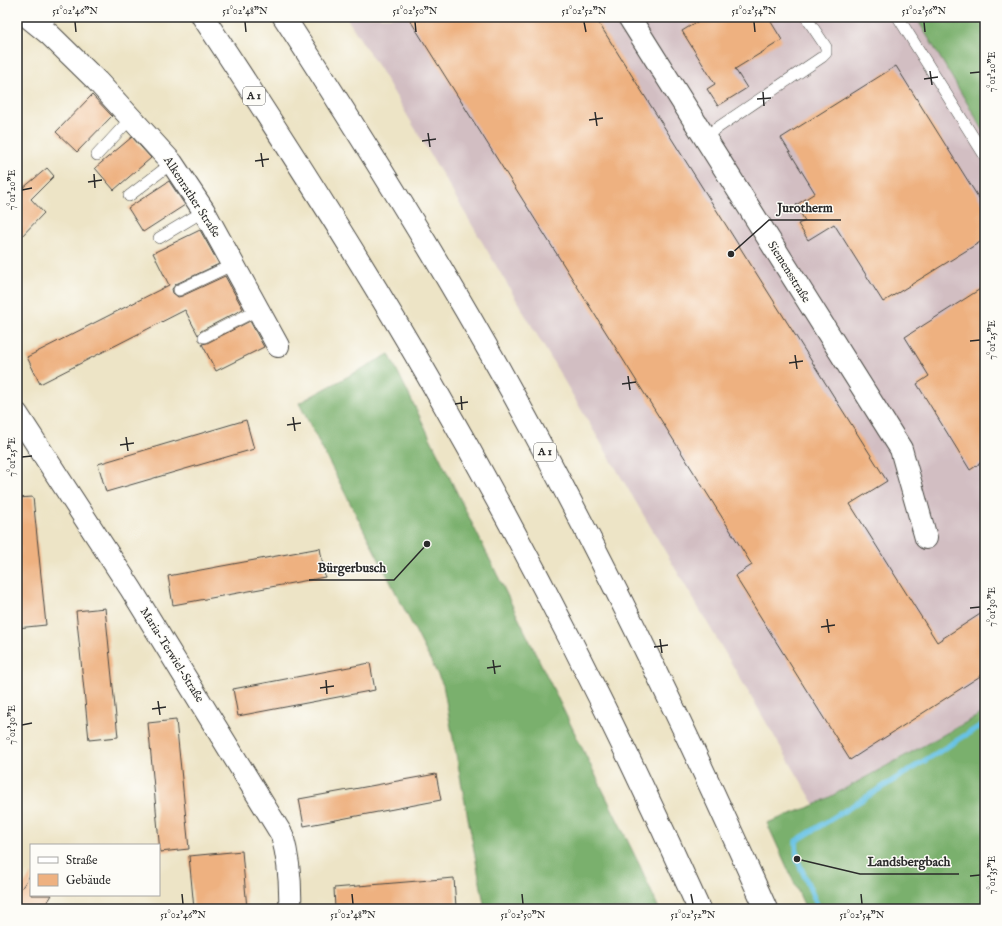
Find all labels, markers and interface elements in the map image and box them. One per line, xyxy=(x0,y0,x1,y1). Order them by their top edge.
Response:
text: 51°02'46"N xyxy=(52,5,98,18)
text: 51°02'48"N xyxy=(222,5,268,18)
text: 51°02'50"N xyxy=(393,5,438,18)
text: 51°02'52"N xyxy=(562,5,607,18)
text: 51°02'54"N xyxy=(732,5,777,18)
text: 51°02'56"N xyxy=(902,5,947,18)
text: 7°01'20"E xyxy=(986,52,999,92)
road number: A 1 xyxy=(243,87,265,105)
street label: Alkenrather Straße xyxy=(160,153,224,241)
text: 7°01'20"E xyxy=(6,170,19,210)
callout: Jurotherm xyxy=(769,195,841,220)
text: Jurotherm xyxy=(775,200,833,217)
street label: Siemensstraße xyxy=(764,238,814,306)
text: 7°01'25"E xyxy=(986,320,999,360)
text: 7°01'25"E xyxy=(6,437,19,477)
road number: A 1 xyxy=(534,443,556,461)
callout: Bürgerbusch xyxy=(309,555,394,580)
text: Bürgerbusch xyxy=(318,560,387,577)
text: 7°01'30"E xyxy=(986,587,999,627)
street label: Maria-Terwiel-Straße xyxy=(137,605,208,706)
text: 7°01'30"E xyxy=(6,705,19,745)
legend xyxy=(30,844,160,896)
callout: Landsbergbach xyxy=(860,849,959,874)
text: Straße xyxy=(66,853,98,868)
text: Landsbergbach xyxy=(866,854,952,871)
text: 7°01'35"E xyxy=(986,856,999,894)
text: Gebäude xyxy=(66,873,111,888)
text: 51°02'46"N xyxy=(160,909,206,922)
text: 51°02'48"N xyxy=(330,909,376,922)
text: 51°02'50"N xyxy=(501,909,546,922)
text: 51°02'52"N xyxy=(671,909,716,922)
text: 51°02'54"N xyxy=(840,909,885,922)

